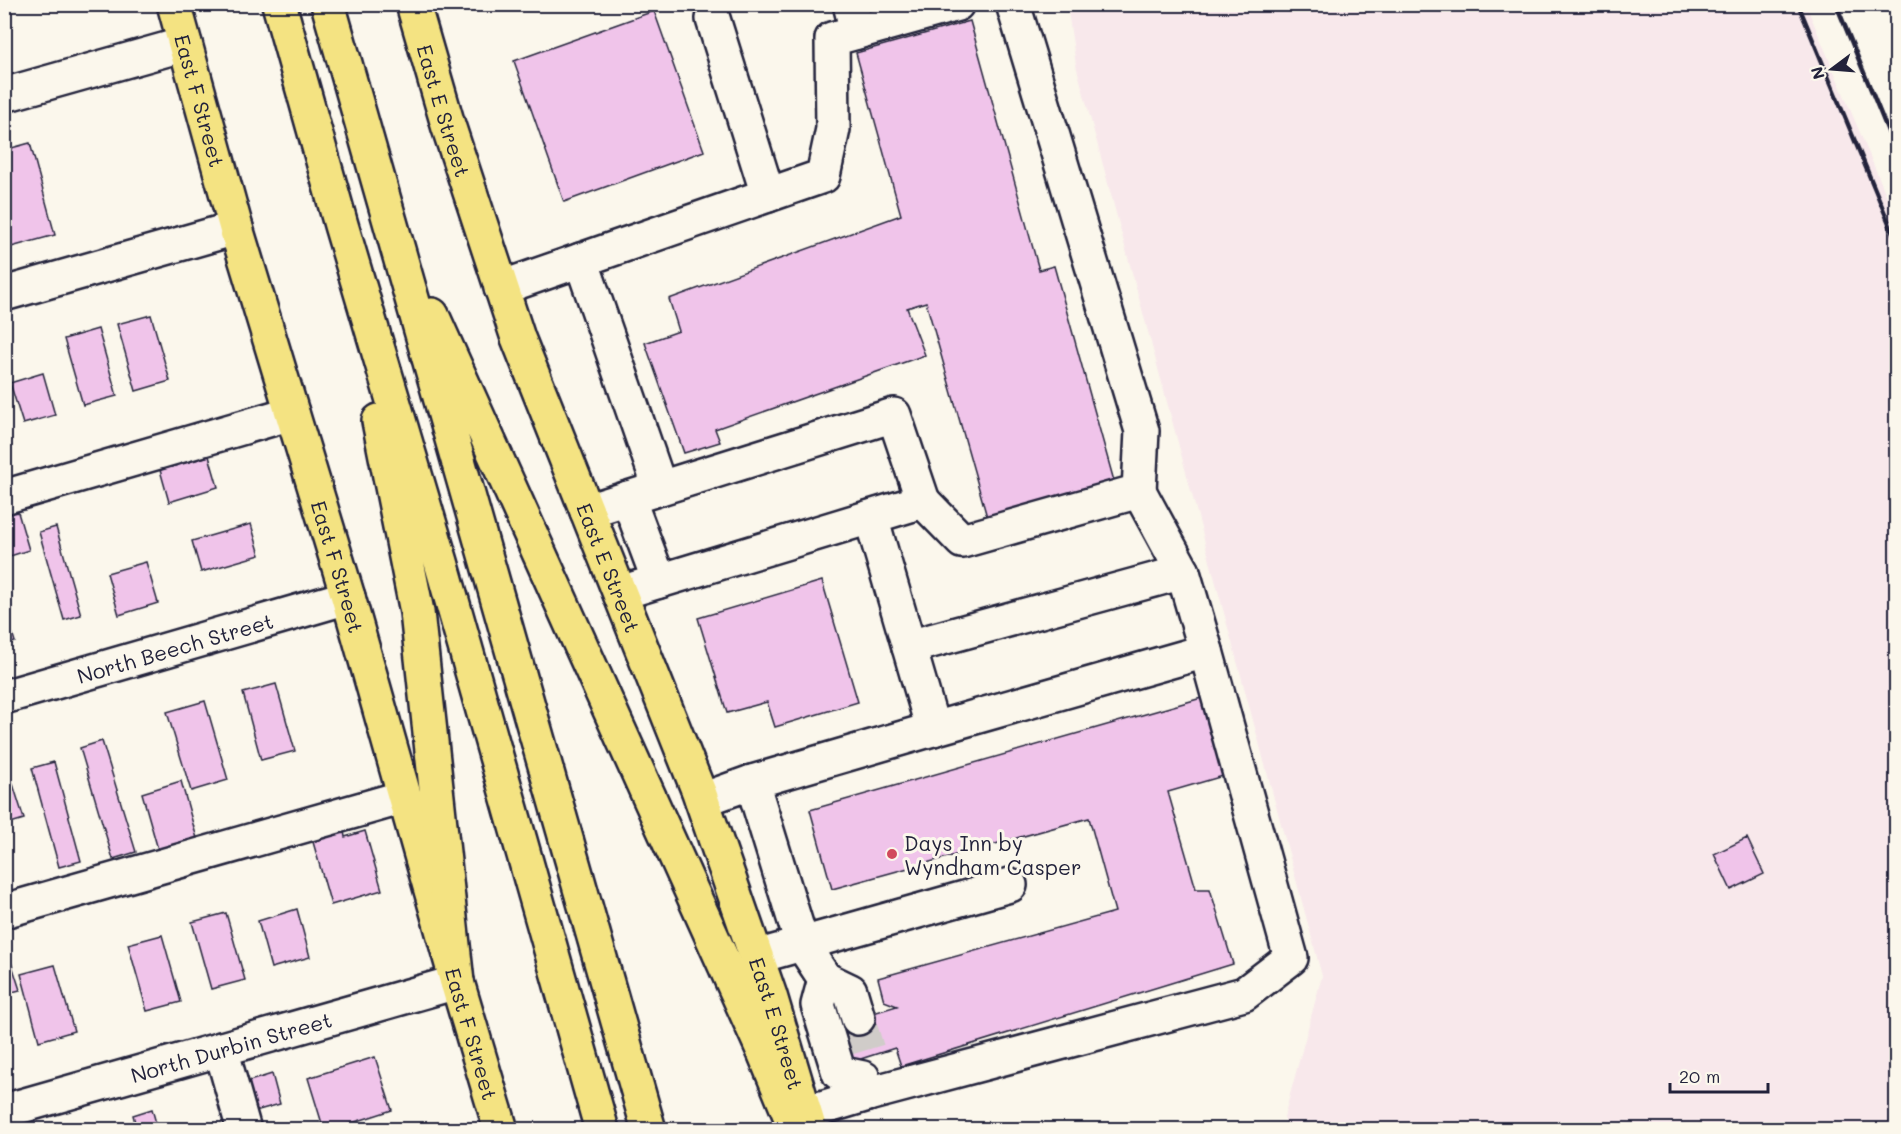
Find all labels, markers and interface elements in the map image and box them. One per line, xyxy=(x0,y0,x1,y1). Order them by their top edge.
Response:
street label: East F Street xyxy=(169,31,232,170)
north arrow xyxy=(1802,39,1862,99)
street label: East E Street xyxy=(412,41,478,180)
text: N xyxy=(1805,65,1829,82)
street label: East F Street xyxy=(306,497,371,636)
street label: East E Street xyxy=(572,499,647,636)
street label: North Beech Street xyxy=(74,606,276,689)
place label: Days Inn by Wyndham Casper xyxy=(904,829,1082,880)
marker: Days Inn by Wyndham Casper xyxy=(885,847,899,861)
street label: East E Street xyxy=(744,953,811,1092)
street label: East F Street xyxy=(440,964,505,1103)
street label: North Durbin Street xyxy=(127,1005,335,1088)
scale bar xyxy=(1670,1056,1768,1094)
text: 20 m xyxy=(1679,1064,1720,1088)

